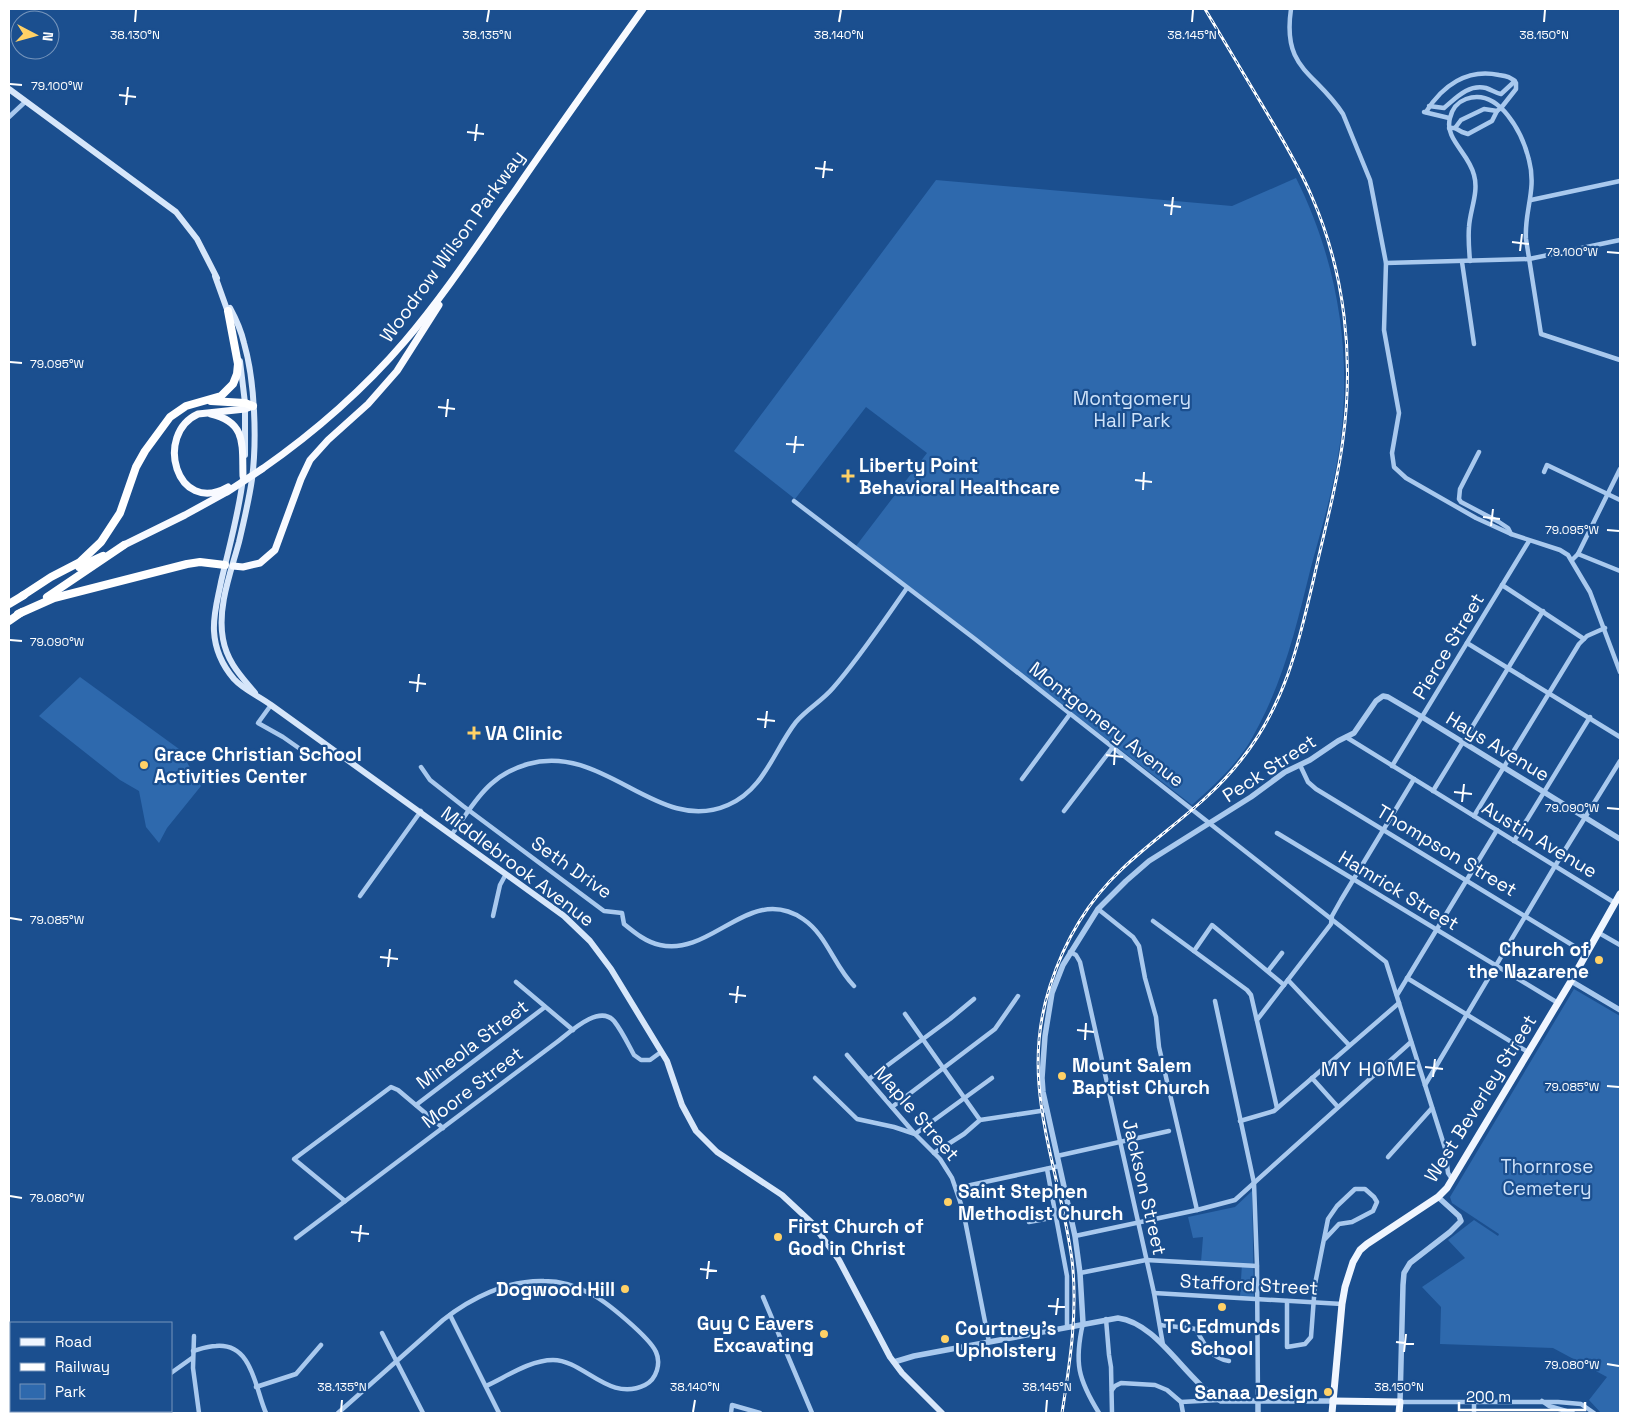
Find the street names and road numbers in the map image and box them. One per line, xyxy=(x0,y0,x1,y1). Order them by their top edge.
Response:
street label: Woodrow Wilson Parkway xyxy=(374,145,531,347)
street label: Pierce Street xyxy=(1407,589,1490,704)
street label: Montgomery Avenue xyxy=(1024,656,1189,793)
street label: Hays Avenue xyxy=(1441,706,1554,787)
street label: Peck Street xyxy=(1218,729,1321,808)
street label: Austin Avenue xyxy=(1478,795,1602,884)
street label: Thompson Street xyxy=(1372,799,1522,902)
street label: Middlebrook Avenue xyxy=(436,800,599,932)
street label: Seth Drive xyxy=(526,830,617,904)
street label: Hamrick Street xyxy=(1334,845,1464,936)
street label: Mineola Street xyxy=(411,994,533,1095)
street label: West Beverley Street xyxy=(1419,1010,1542,1187)
street label: Moore Street xyxy=(416,1041,528,1134)
street label: Maple Street xyxy=(868,1060,965,1166)
street label: Jackson Street xyxy=(1117,1116,1172,1258)
street label: Stafford Street xyxy=(1179,1268,1319,1301)

